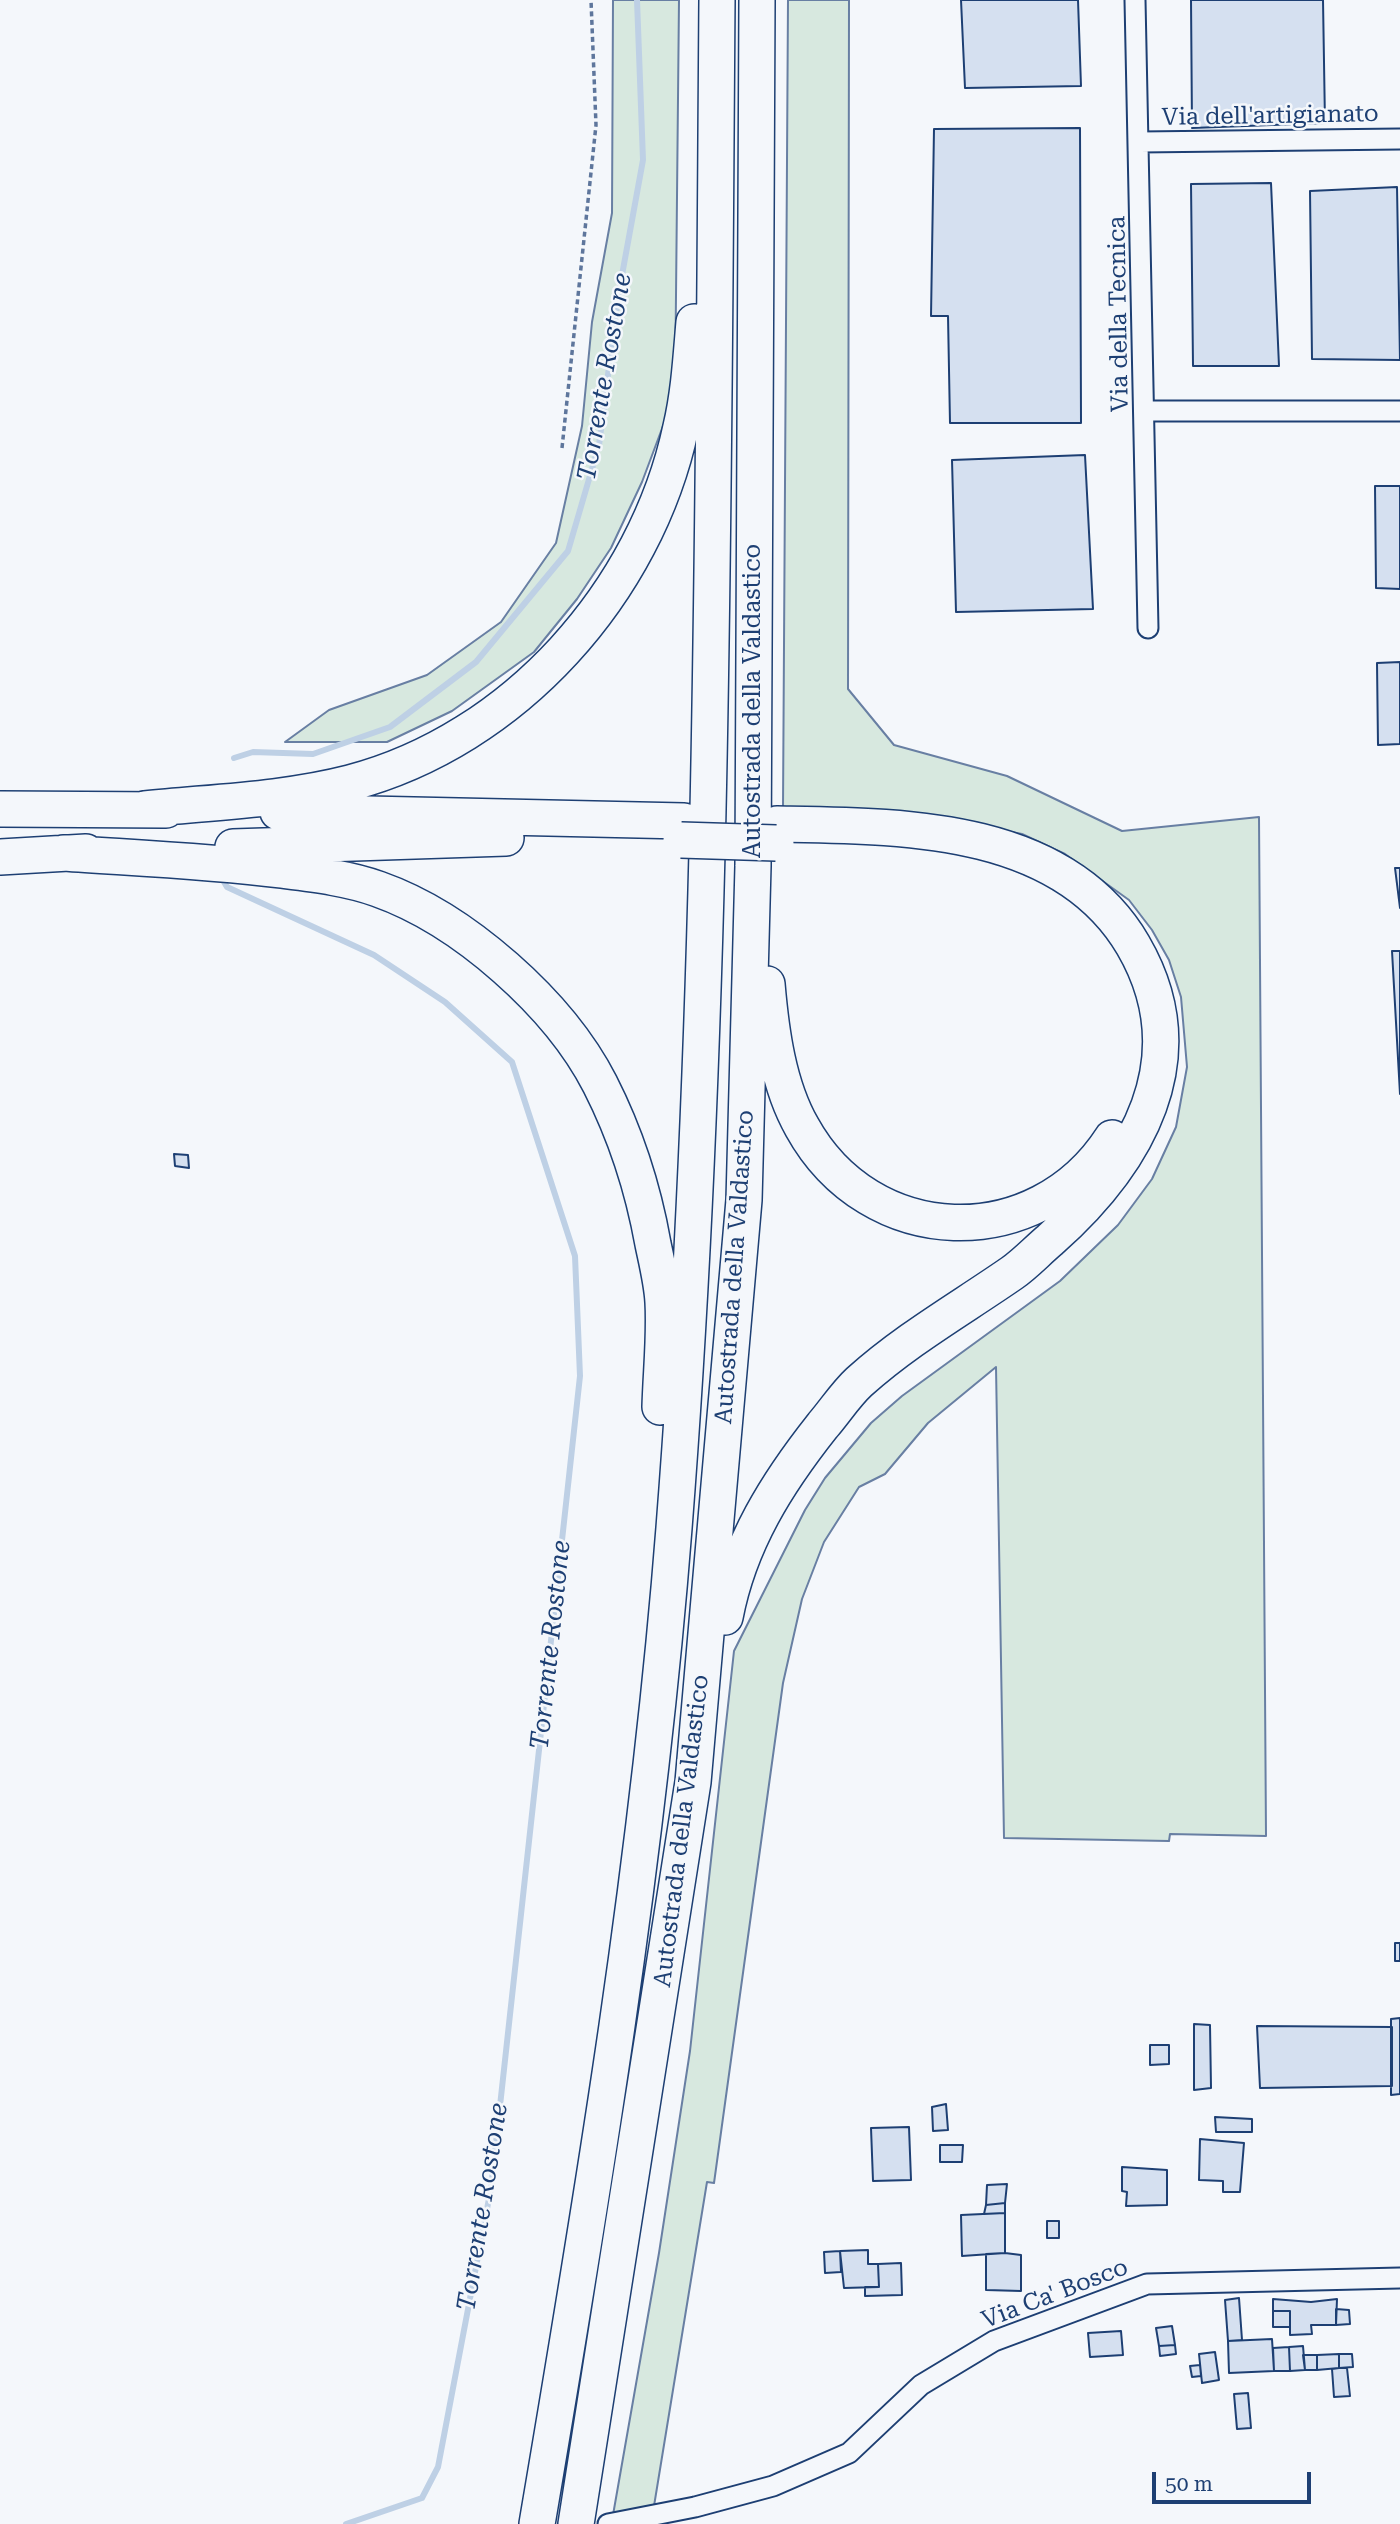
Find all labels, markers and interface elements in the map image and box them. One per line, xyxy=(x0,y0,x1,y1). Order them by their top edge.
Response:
street label: Via dell'artigianato xyxy=(1161,100,1379,132)
street label: Via della Tecnica xyxy=(1103,216,1135,412)
water label: Torrente Rostone xyxy=(571,271,639,483)
street label: Autostrada della Valdastico xyxy=(739,544,767,858)
street label: Autostrada della Valdastico xyxy=(710,1109,760,1425)
water label: Torrente Rostone xyxy=(524,1539,578,1751)
street label: Autostrada della Valdastico xyxy=(649,1673,715,1989)
water label: Torrente Rostone xyxy=(451,2101,515,2313)
street label: Via Ca' Bosco xyxy=(978,2253,1132,2335)
scale bar xyxy=(1155,2458,1314,2502)
text: 50 m xyxy=(1165,2472,1213,2496)

